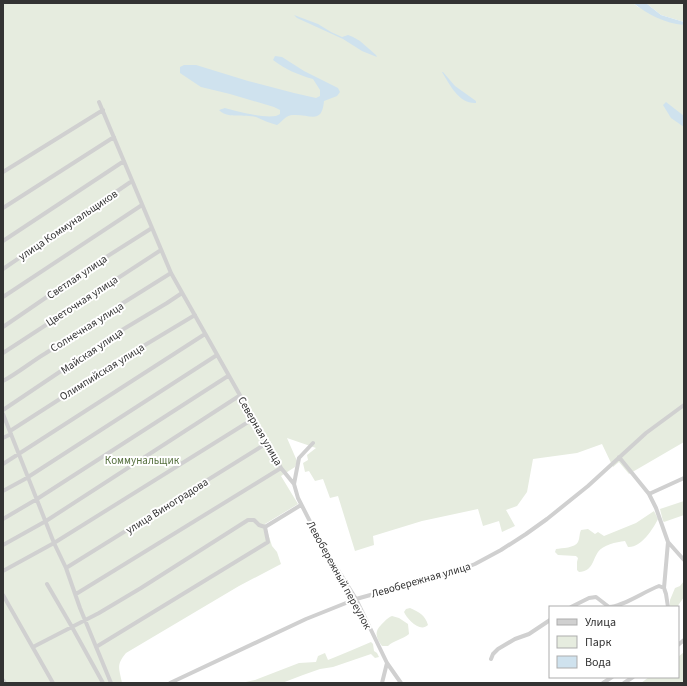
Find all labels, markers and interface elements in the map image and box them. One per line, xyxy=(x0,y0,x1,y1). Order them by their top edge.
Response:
street label: улица Коммунальщиков xyxy=(15,186,121,264)
street label: Светлая улица xyxy=(44,251,110,303)
street label: Цветочная улица xyxy=(43,272,121,330)
street label: Солнечная улица xyxy=(48,298,126,356)
street label: Майская улица xyxy=(58,325,126,377)
street label: Олимпийская улица xyxy=(57,340,147,404)
street label: Северная улица xyxy=(234,394,286,468)
park label: Коммунальщик xyxy=(105,453,180,468)
street label: улица Виноградова xyxy=(123,475,211,537)
street label: Левобережный переулок xyxy=(303,518,375,632)
street label: Левобережная улица xyxy=(369,559,473,601)
legend xyxy=(549,606,679,678)
text: Улица xyxy=(585,614,616,631)
text: Парк xyxy=(585,634,611,651)
text: Вода xyxy=(585,654,611,671)

